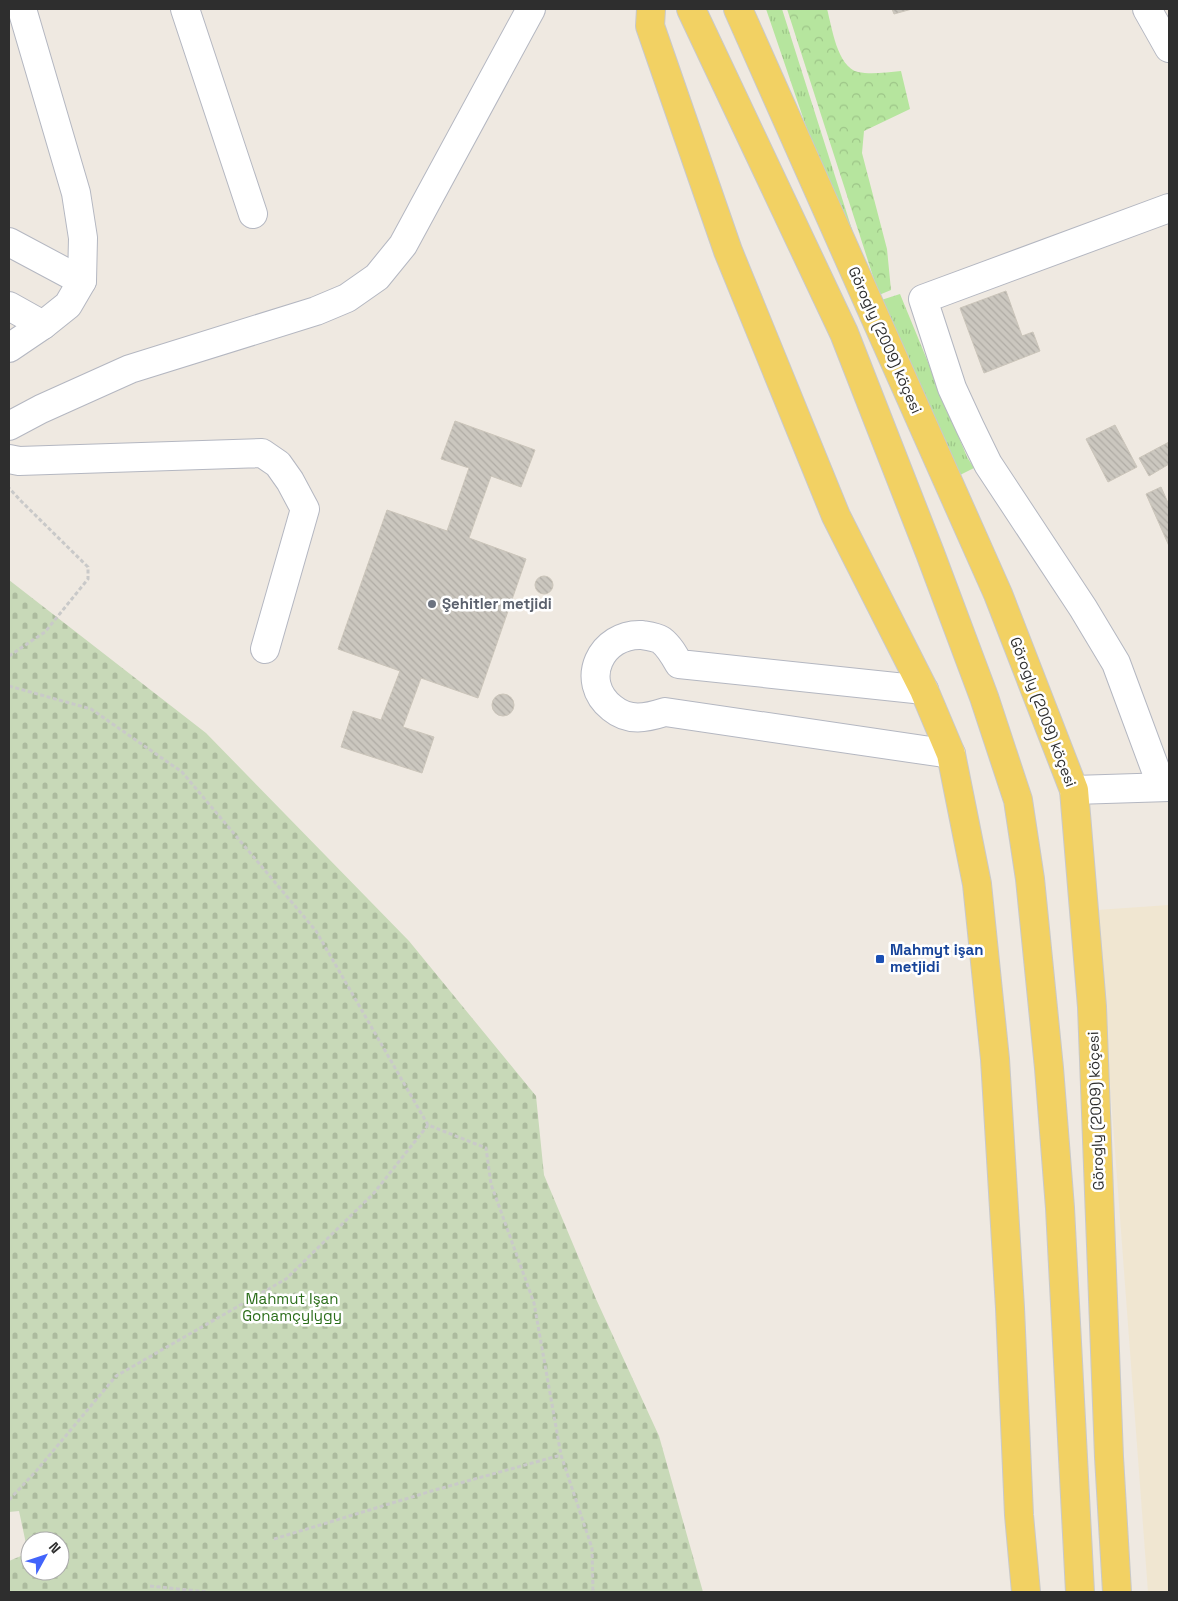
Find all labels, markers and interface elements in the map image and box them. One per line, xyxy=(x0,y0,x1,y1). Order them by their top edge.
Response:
street label: Görogly (2009) köçesi xyxy=(844,263,926,417)
place label: Şehitler metjidi xyxy=(442,594,552,613)
marker: Şehitler metjidi xyxy=(426,598,438,610)
street label: Görogly (2009) köçesi xyxy=(1005,634,1081,790)
place label: Mahmyt işan metjidi xyxy=(890,940,983,976)
marker: Mahmyt işan metjidi xyxy=(874,953,886,965)
street label: Görogly (2009) köçesi xyxy=(1083,1031,1109,1191)
park label: Mahmut Işan Gonamçylygy xyxy=(242,1289,342,1325)
north arrow xyxy=(20,1531,70,1581)
text: N xyxy=(45,1538,65,1557)

